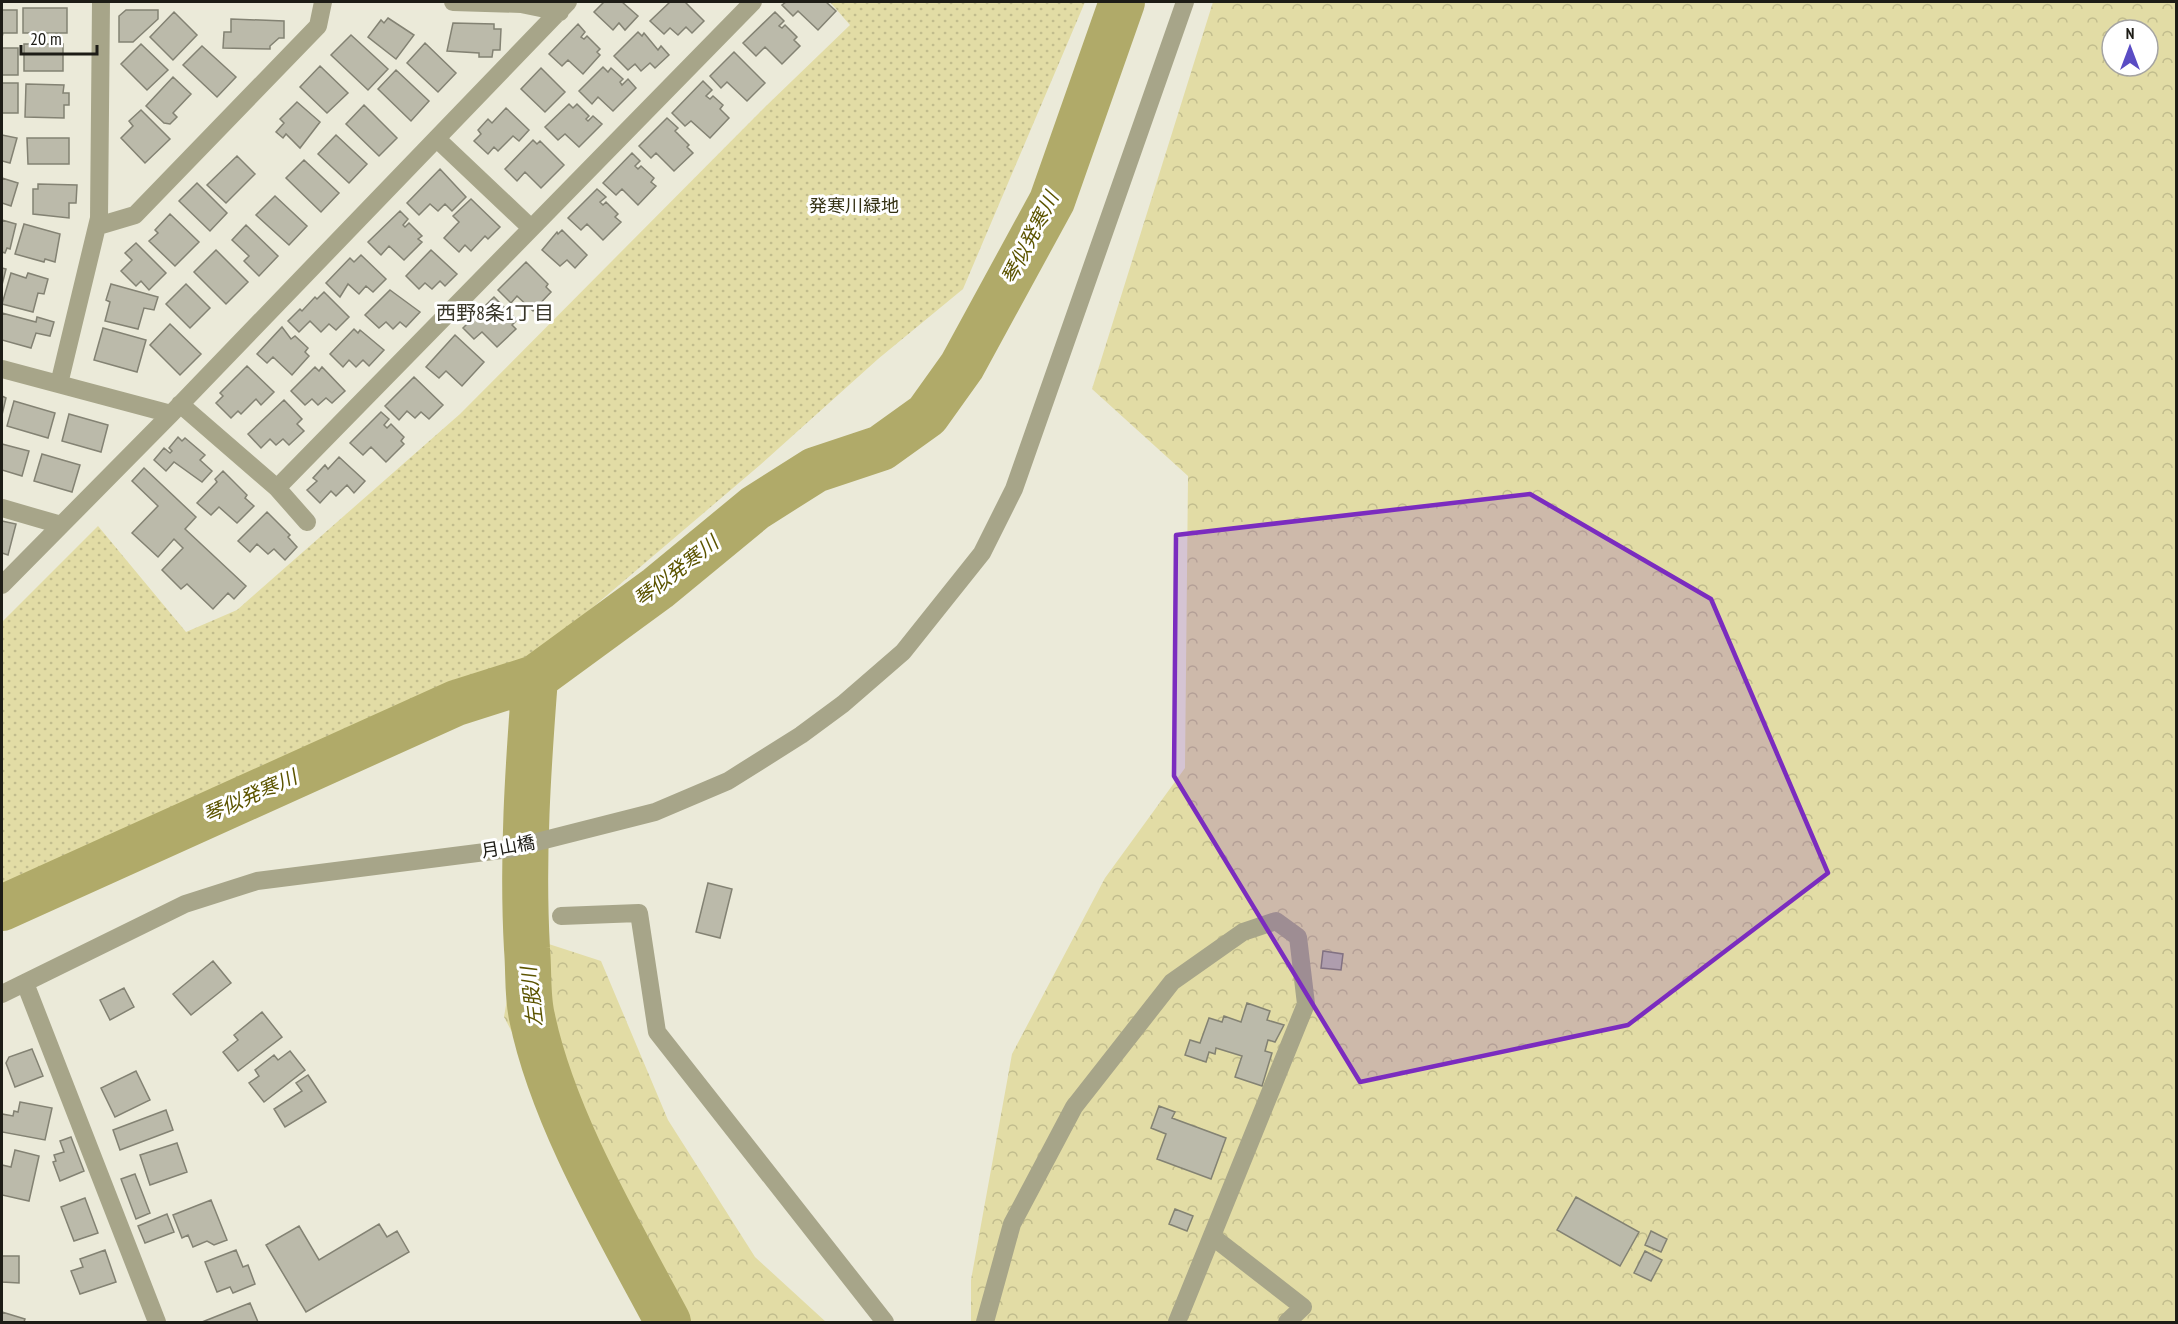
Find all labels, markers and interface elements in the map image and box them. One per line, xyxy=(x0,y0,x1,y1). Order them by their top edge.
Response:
scale bar xyxy=(21,18,98,56)
north arrow xyxy=(2100,18,2160,78)
text: N xyxy=(2126,23,2134,43)
text: 20 m xyxy=(30,27,62,50)
water label: 琴似発寒川 xyxy=(996,186,1065,288)
park label: 発寒川緑地 xyxy=(809,194,899,217)
district label: 西野8条1丁目 xyxy=(436,300,554,326)
water label: 琴似発寒川 xyxy=(629,529,725,612)
water label: 琴似発寒川 xyxy=(199,763,303,828)
street label: 月山橋 xyxy=(479,830,536,863)
water label: 左股川 xyxy=(515,964,549,1028)

